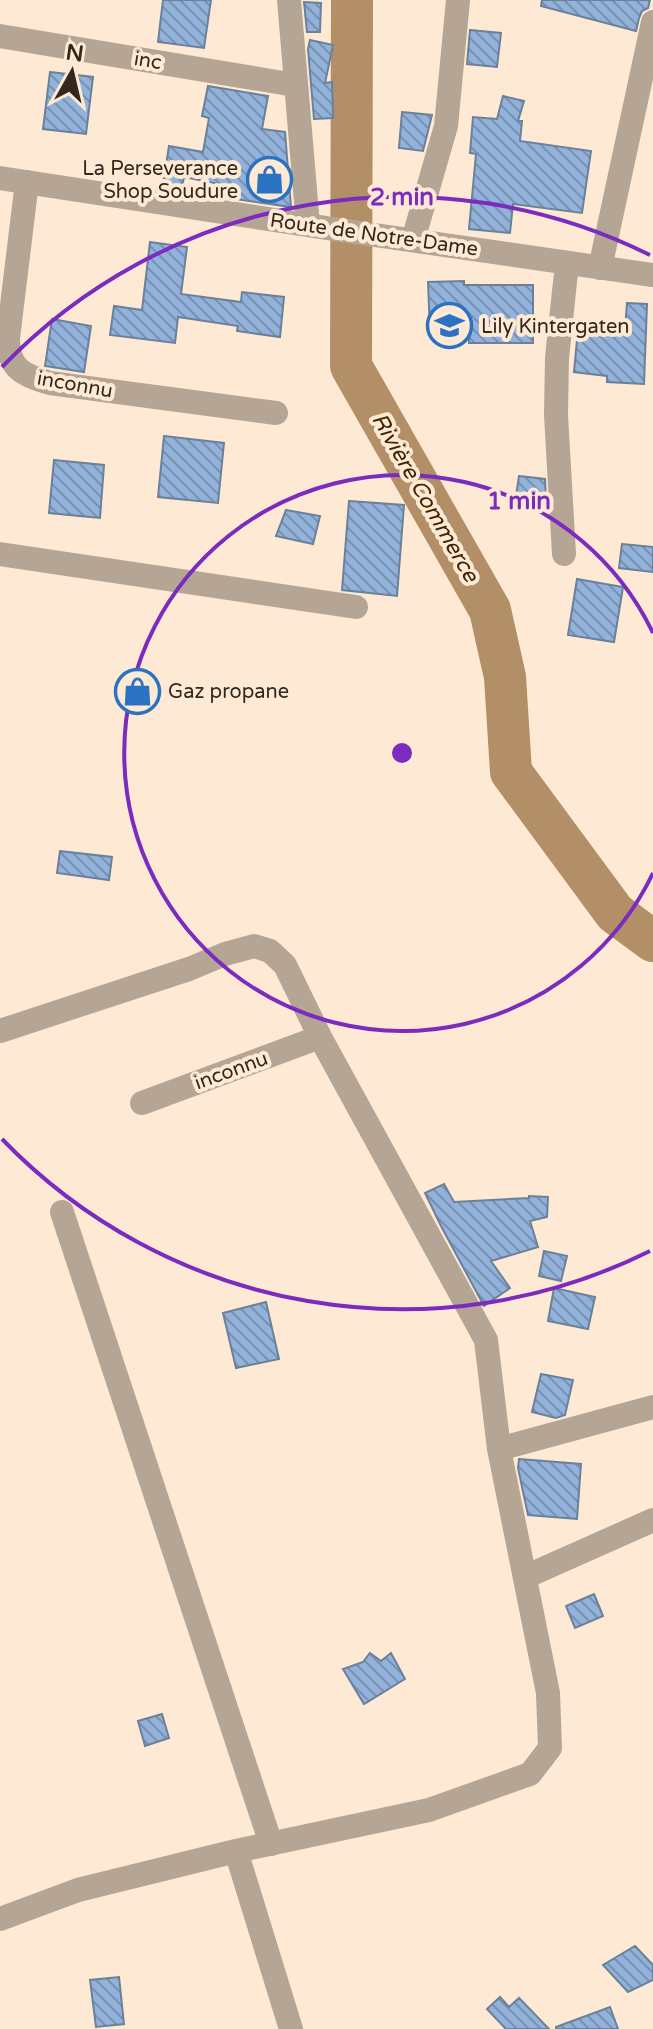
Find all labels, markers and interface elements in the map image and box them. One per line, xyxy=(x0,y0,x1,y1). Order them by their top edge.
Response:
north arrow xyxy=(32,32,112,112)
text: N xyxy=(64,39,85,67)
street label: inc xyxy=(132,47,163,75)
shop icon: La Perseverance Shop Soudure xyxy=(245,155,293,203)
place label: La Perseverance Shop Soudure xyxy=(82,157,238,204)
text: 2 min xyxy=(370,183,434,212)
street label: Route de Notre-Dame xyxy=(268,209,479,261)
school or university icon: Lily Kintergaten xyxy=(426,302,474,350)
place label: Lily Kintergaten xyxy=(481,315,630,339)
street label: inconnu xyxy=(35,367,115,403)
water label: Rivière Commerce xyxy=(366,409,485,588)
text: 1 min xyxy=(487,487,551,516)
shop icon: Gaz propane xyxy=(113,667,161,715)
place label: Gaz propane xyxy=(168,680,289,704)
centre of rings xyxy=(388,739,416,767)
street label: inconnu xyxy=(191,1047,271,1095)

